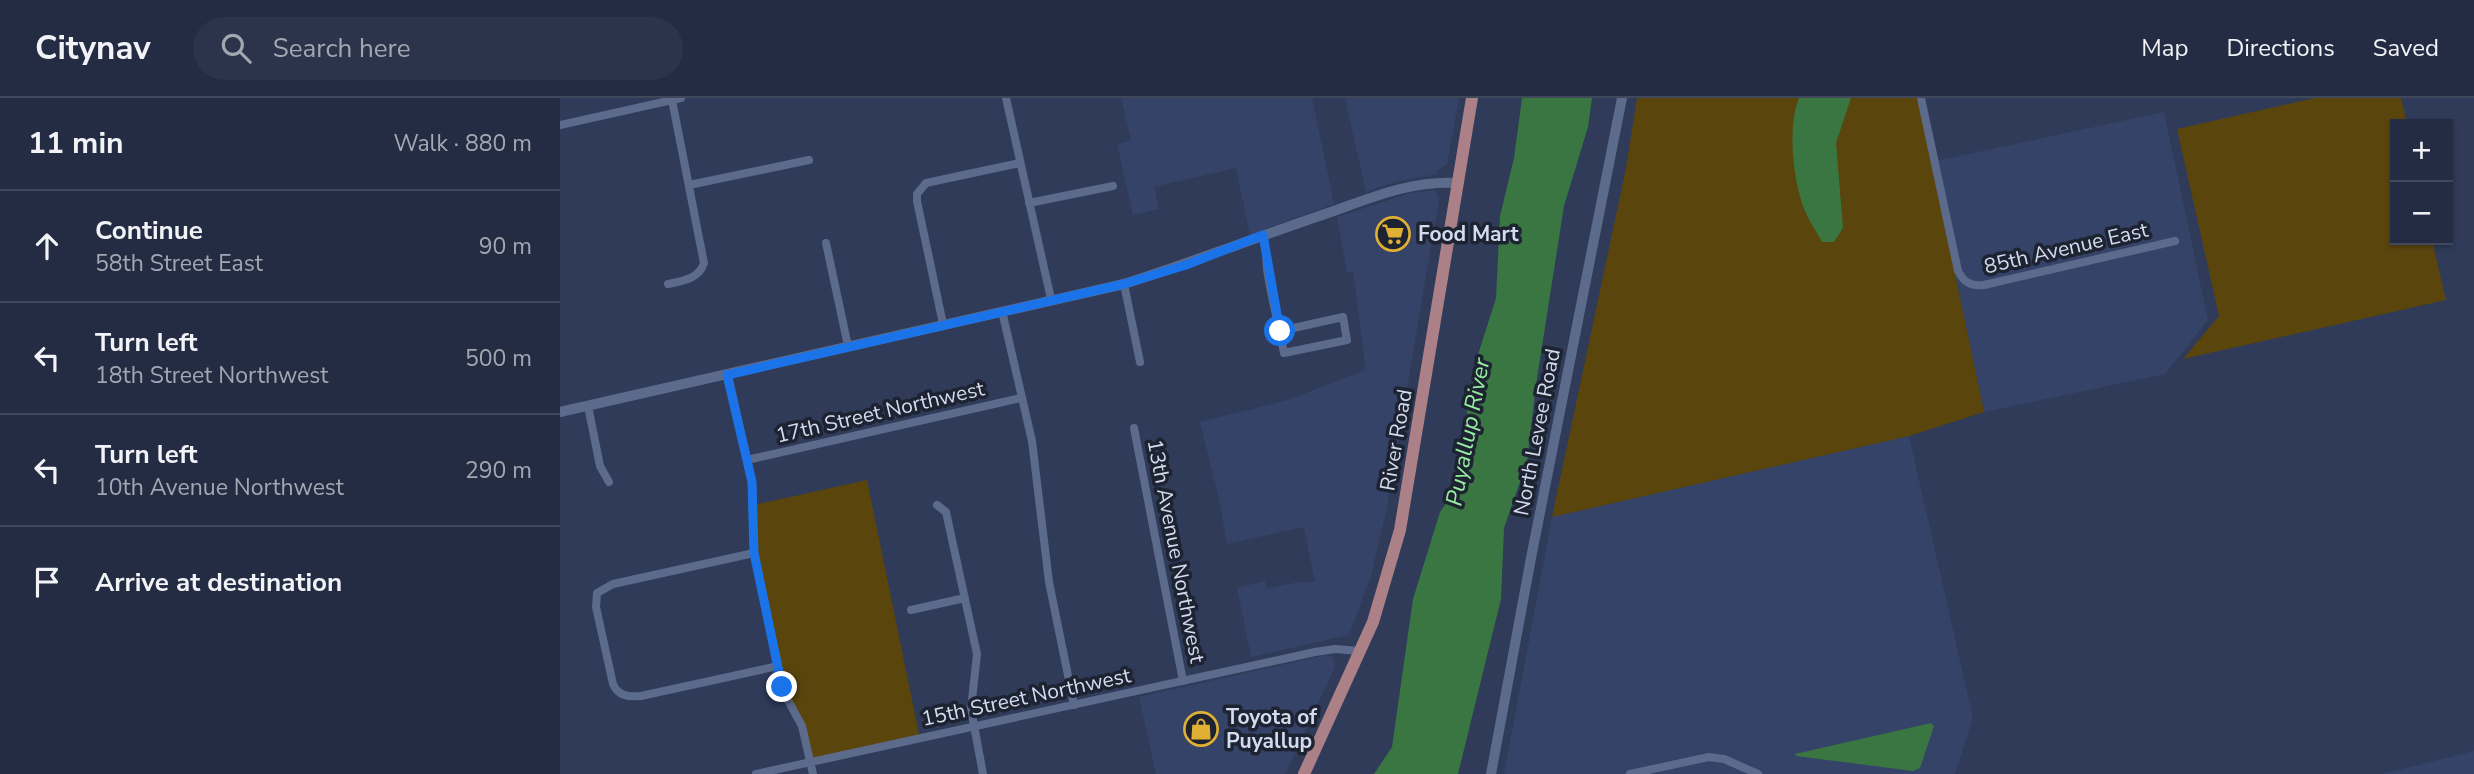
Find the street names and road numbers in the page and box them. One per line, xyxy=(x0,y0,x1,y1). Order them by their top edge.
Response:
street label: 85th Avenue East xyxy=(1981,215,2151,280)
street label: North Levee Road xyxy=(1507,346,1567,518)
street label: 17th Street Northwest xyxy=(773,374,988,450)
street label: River Road xyxy=(1373,387,1419,493)
street label: 13th Avenue Northwest xyxy=(1141,437,1212,666)
street label: 15th Street Northwest xyxy=(919,661,1134,733)

